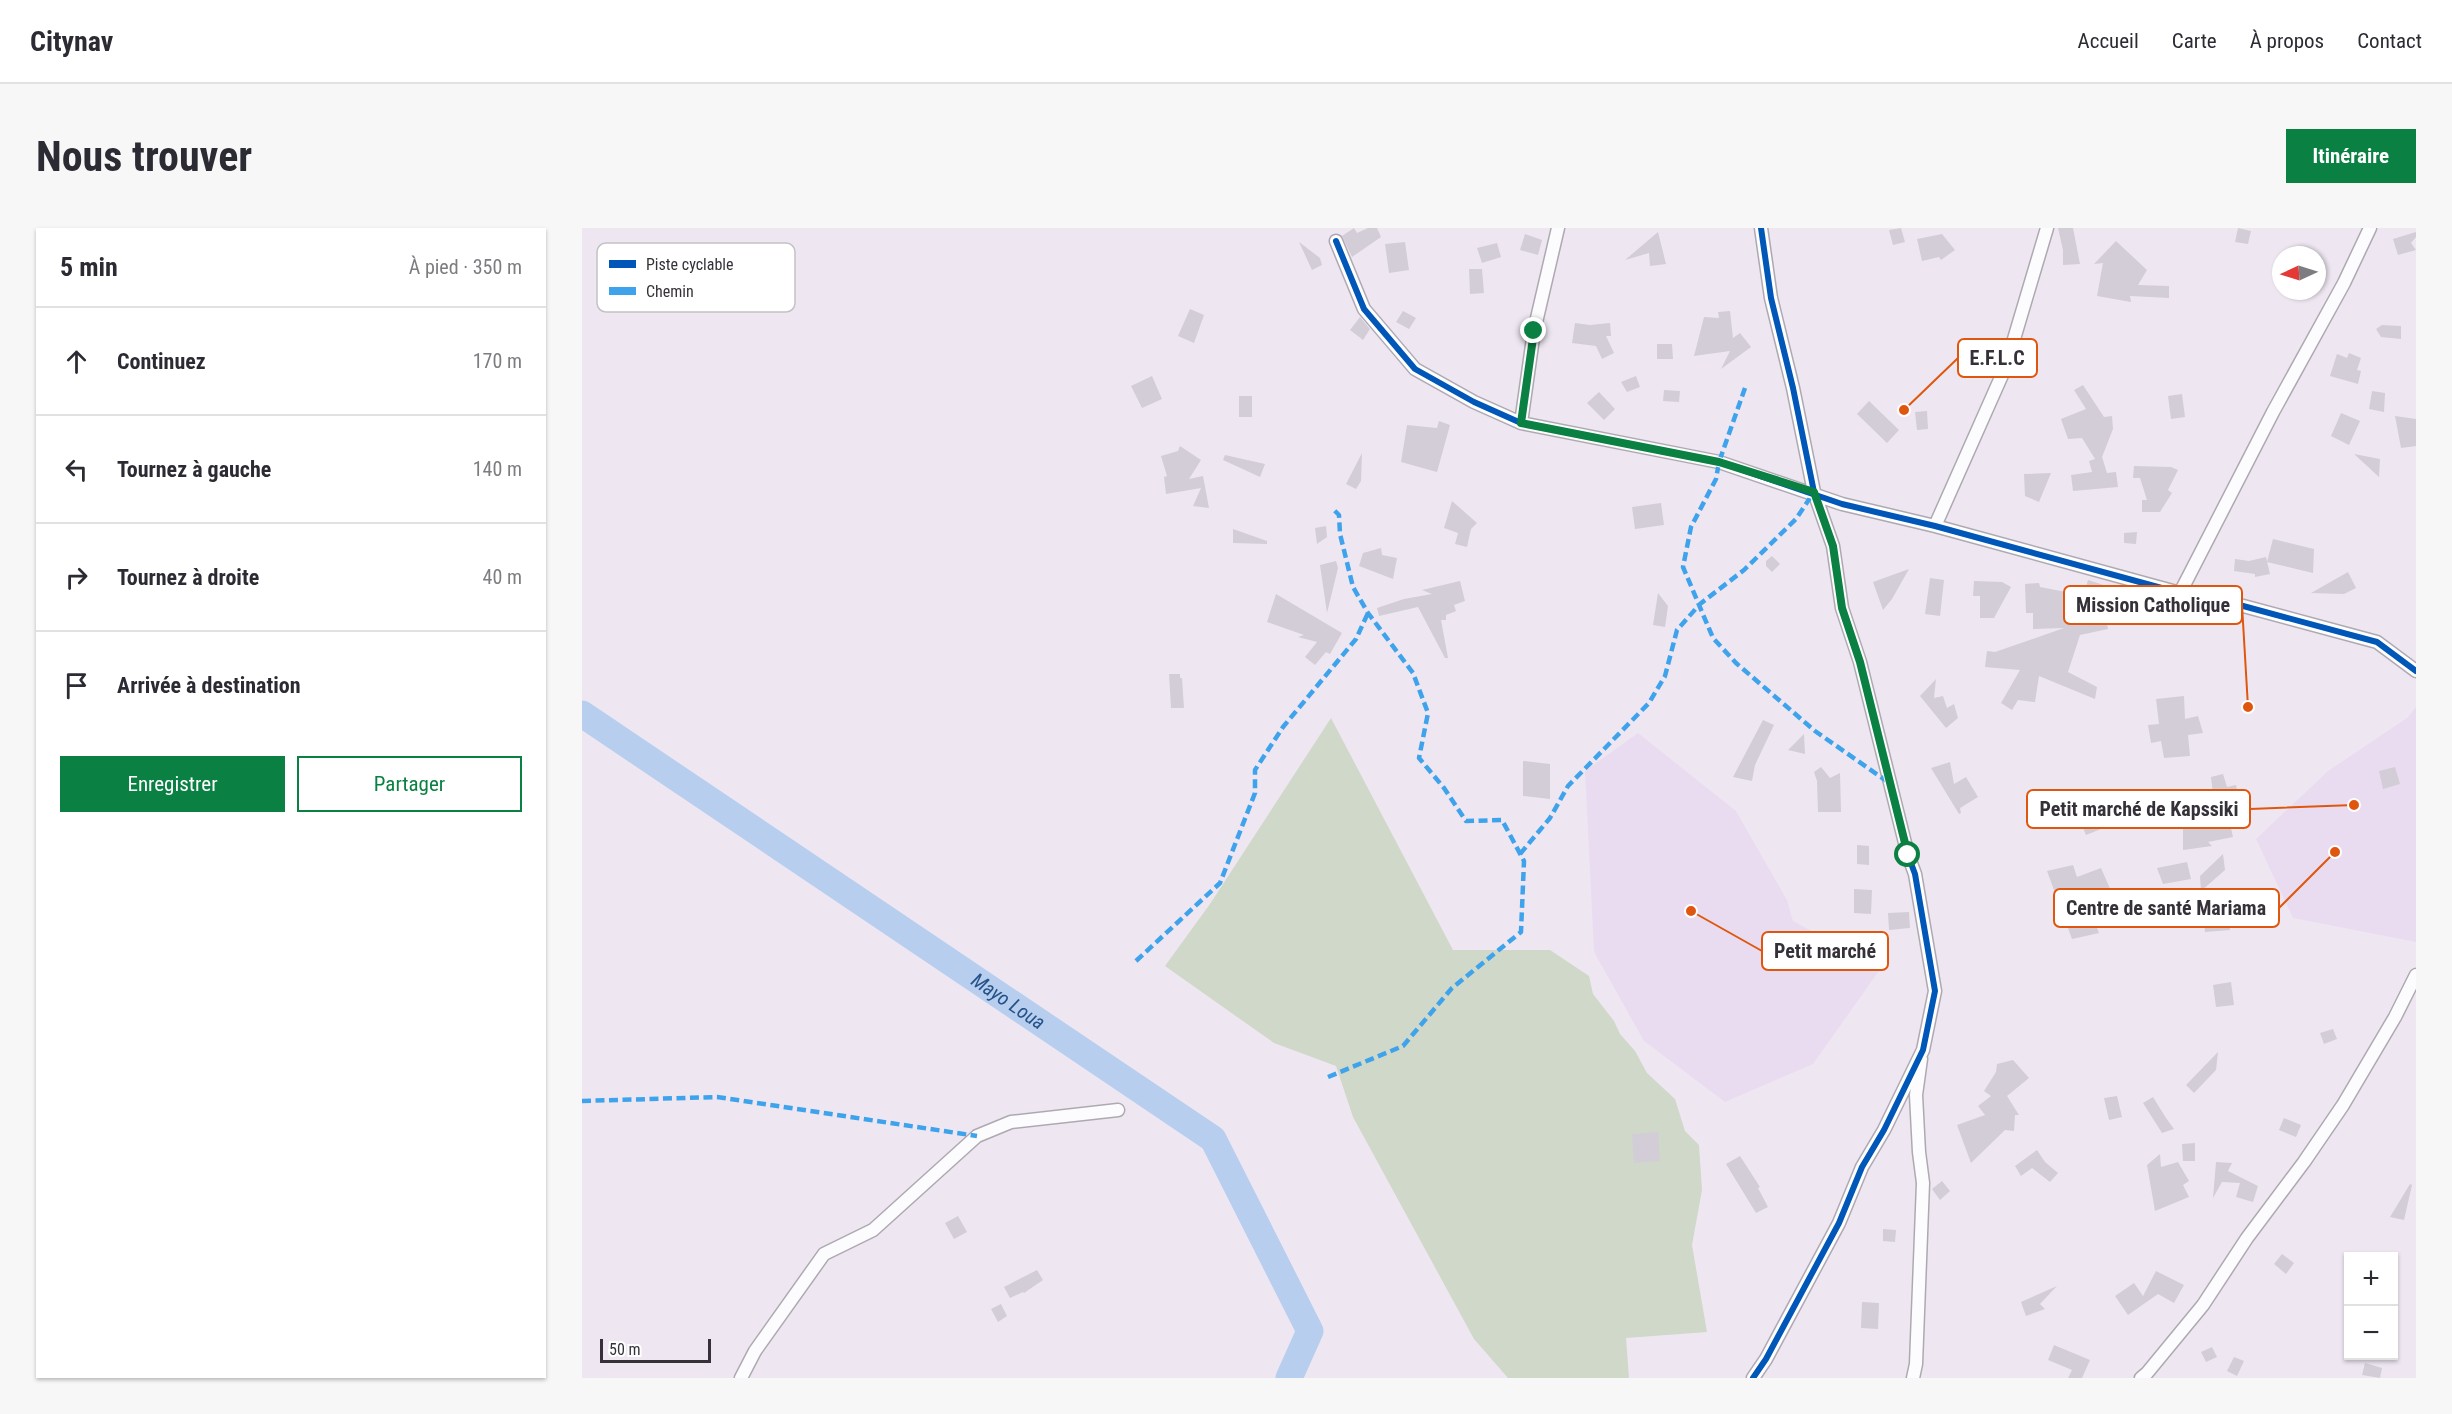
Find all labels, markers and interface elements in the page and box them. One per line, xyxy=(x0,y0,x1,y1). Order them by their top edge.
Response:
text: Citynav xyxy=(30,25,113,58)
text: Accueil xyxy=(2078,29,2139,53)
text: Carte xyxy=(2172,29,2217,53)
text: À propos xyxy=(2250,29,2324,53)
text: Contact xyxy=(2357,29,2422,53)
button: Itinéraire xyxy=(2286,129,2416,183)
text: Nous trouver xyxy=(36,132,252,181)
legend xyxy=(597,243,795,312)
north arrow xyxy=(2272,246,2326,300)
text: 5 min xyxy=(60,252,118,282)
text: À pied · 350 m xyxy=(409,255,522,279)
text: Piste cyclable xyxy=(646,255,733,274)
text: Chemin xyxy=(646,282,694,301)
route end xyxy=(1520,317,1546,343)
callout: E.F.L.C xyxy=(1958,339,2037,377)
icon: ahead xyxy=(60,345,93,378)
text: E.F.L.C xyxy=(1969,346,2025,370)
text: Continuez xyxy=(117,349,206,374)
text: 170 m xyxy=(473,349,522,373)
icon: left xyxy=(60,453,93,486)
text: Tournez à gauche xyxy=(117,457,271,482)
text: 140 m xyxy=(473,457,522,481)
icon: right xyxy=(60,561,93,594)
text: Tournez à droite xyxy=(117,565,259,590)
text: 40 m xyxy=(483,565,522,589)
callout: Mission Catholique xyxy=(2064,586,2242,624)
text: Mission Catholique xyxy=(2076,593,2230,617)
icon: arrive xyxy=(60,669,93,702)
text: Arrivée à destination xyxy=(117,673,301,698)
button: Enregistrer xyxy=(60,756,285,812)
button: Partager xyxy=(297,756,522,812)
callout: Petit marché de Kapssiki xyxy=(2027,790,2250,828)
text: Petit marché de Kapssiki xyxy=(2040,797,2238,821)
route start xyxy=(1894,841,1920,867)
callout: Centre de santé Mariama xyxy=(2054,889,2279,927)
text: Centre de santé Mariama xyxy=(2066,896,2266,920)
callout: Petit marché xyxy=(1762,932,1888,970)
text: Petit marché xyxy=(1774,939,1876,963)
water label: Mayo Loua xyxy=(967,968,1050,1034)
map controls xyxy=(2344,1252,2398,1360)
button: + xyxy=(2344,1252,2398,1306)
button: − xyxy=(2344,1306,2398,1360)
scale bar xyxy=(600,1336,711,1364)
text: 50 m xyxy=(609,1340,641,1359)

